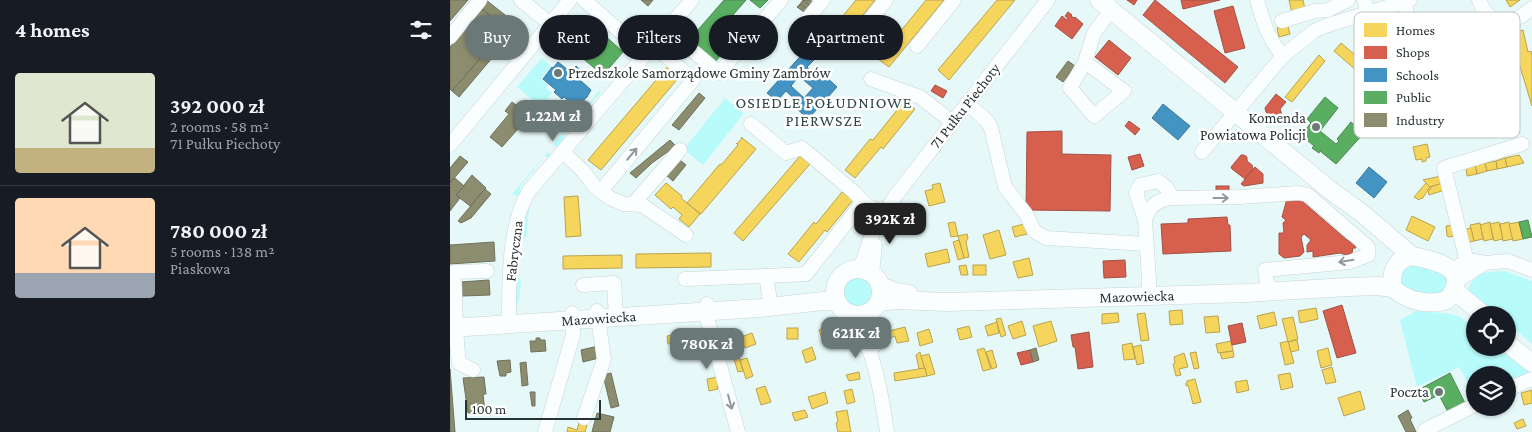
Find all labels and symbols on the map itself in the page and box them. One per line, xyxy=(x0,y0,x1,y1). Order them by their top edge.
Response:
legend xyxy=(1354,12,1520,138)
text: Homes xyxy=(1396,22,1435,38)
text: Shops xyxy=(1396,44,1430,60)
street label: 71 Pułku Piechoty xyxy=(927,60,1004,152)
place label: Przedszkole Samorządowe Gminy Zambrów xyxy=(568,65,832,82)
marker: Przedszkole Samorządowe Gminy Zambrów xyxy=(552,67,564,79)
text: Schools xyxy=(1396,67,1439,83)
text: Public xyxy=(1396,89,1431,105)
district label: OSIEDLE POŁUDNIOWE PIERWSZE xyxy=(735,94,913,129)
pin: 1.22M zł xyxy=(501,100,605,142)
place label: Komenda Powiatowa Policji xyxy=(1200,110,1306,144)
text: Industry xyxy=(1396,112,1445,128)
marker: Komenda Powiatowa Policji xyxy=(1310,121,1322,133)
one-way arrow xyxy=(626,147,637,160)
one-way arrow xyxy=(1212,193,1229,203)
pin: 392K zł xyxy=(844,202,936,245)
street label: Fabryczna xyxy=(502,219,527,283)
one-way arrow xyxy=(1338,257,1354,267)
street label: Mazowiecka xyxy=(1099,287,1175,305)
street label: Mazowiecka xyxy=(561,308,637,329)
pin: 621K zł xyxy=(810,316,902,359)
pin: 780K zł xyxy=(661,328,753,370)
place label: Poczta xyxy=(1390,384,1429,400)
marker: Poczta xyxy=(1433,386,1445,398)
one-way arrow xyxy=(726,394,736,410)
scale bar xyxy=(465,397,601,420)

